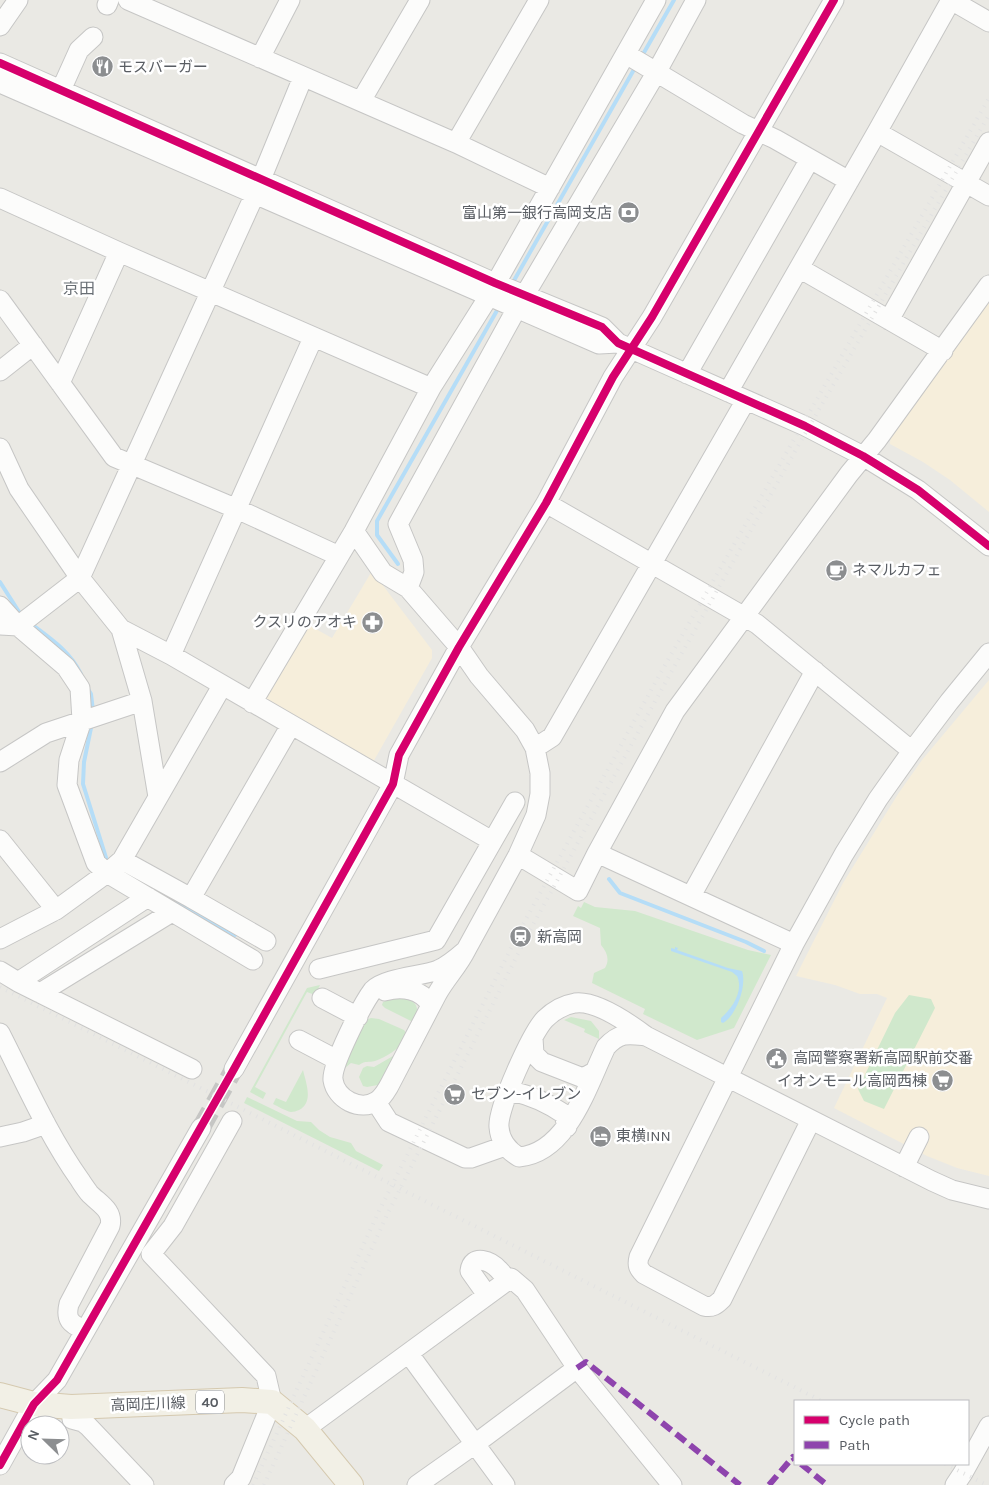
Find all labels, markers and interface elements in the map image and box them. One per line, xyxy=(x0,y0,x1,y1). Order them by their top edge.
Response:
restaurant icon: モスバーガー xyxy=(90,55,114,79)
place label: モスバーガー xyxy=(118,58,208,76)
bank icon: 富山第一銀行高岡支店 xyxy=(616,201,640,225)
place label: 富山第一銀行高岡支店 xyxy=(462,204,612,222)
district label: 京田 xyxy=(63,279,95,298)
cafe icon: ネマルカフェ xyxy=(824,558,848,582)
place label: ネマルカフェ xyxy=(852,561,942,579)
pharmacy icon: クスリのアオキ xyxy=(361,610,385,634)
place label: クスリのアオキ xyxy=(252,613,357,631)
station icon: 新高岡 xyxy=(509,925,533,949)
place label: 新高岡 xyxy=(537,928,582,946)
public building icon: 高岡警察署新高岡駅前交番 xyxy=(765,1046,789,1070)
place label: 高岡警察署新高岡駅前交番 xyxy=(793,1049,973,1067)
supermarket icon: イオンモール高岡西棟 xyxy=(931,1069,955,1093)
place label: イオンモール高岡西棟 xyxy=(777,1072,927,1090)
supermarket icon: セブン-イレブン xyxy=(443,1082,467,1106)
place label: セブン-イレブン xyxy=(471,1085,581,1103)
hotel icon: 東横INN xyxy=(588,1124,612,1148)
place label: 東横INN xyxy=(616,1127,671,1145)
road number: 40 xyxy=(196,1390,224,1414)
street label: 高岡庄川線 xyxy=(110,1394,186,1414)
legend xyxy=(794,1400,969,1465)
text: Cycle path xyxy=(839,1411,910,1429)
north arrow xyxy=(20,1415,70,1465)
text: N xyxy=(24,1427,43,1443)
text: Path xyxy=(839,1436,870,1454)

